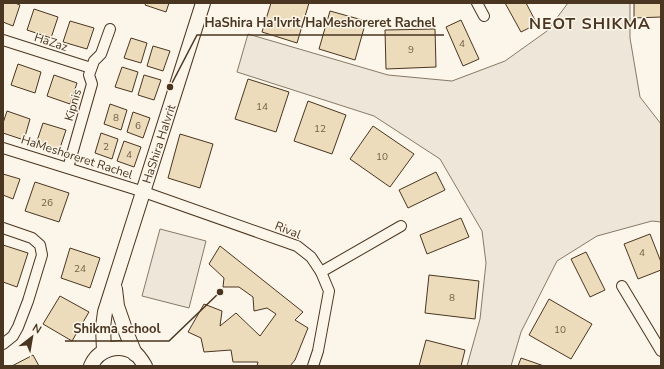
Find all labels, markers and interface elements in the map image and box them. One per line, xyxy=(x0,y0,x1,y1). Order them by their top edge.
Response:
callout: HaShira Ha'Ivrit/HaMeshoreret Rachel xyxy=(197,10,444,35)
district label: NEOT SHIKMA xyxy=(529,13,651,35)
text: HaShira Ha'Ivrit/HaMeshoreret Rachel xyxy=(204,14,436,32)
street label: HaZaz xyxy=(32,29,70,55)
house number: 4 xyxy=(459,37,465,51)
house number: 9 xyxy=(408,43,414,57)
street label: Kipnis xyxy=(61,87,85,123)
house number: 14 xyxy=(256,100,268,114)
street label: HaShira HaIvrit xyxy=(139,102,180,186)
house number: 8 xyxy=(113,111,119,125)
house number: 6 xyxy=(135,119,141,133)
house number: 12 xyxy=(314,122,326,136)
street label: HaMeshoreret Rachel xyxy=(19,131,135,183)
house number: 2 xyxy=(103,140,109,154)
house number: 4 xyxy=(126,148,132,162)
house number: 10 xyxy=(376,150,388,164)
house number: 26 xyxy=(41,196,53,210)
street label: Rival xyxy=(273,218,304,243)
house number: 4 xyxy=(639,246,645,260)
house number: 24 xyxy=(74,262,86,276)
house number: 8 xyxy=(449,291,455,305)
callout: Shikma school xyxy=(65,316,169,341)
north arrow xyxy=(12,317,52,357)
text: N xyxy=(30,320,44,337)
text: Shikma school xyxy=(73,320,162,338)
house number: 10 xyxy=(554,323,566,337)

